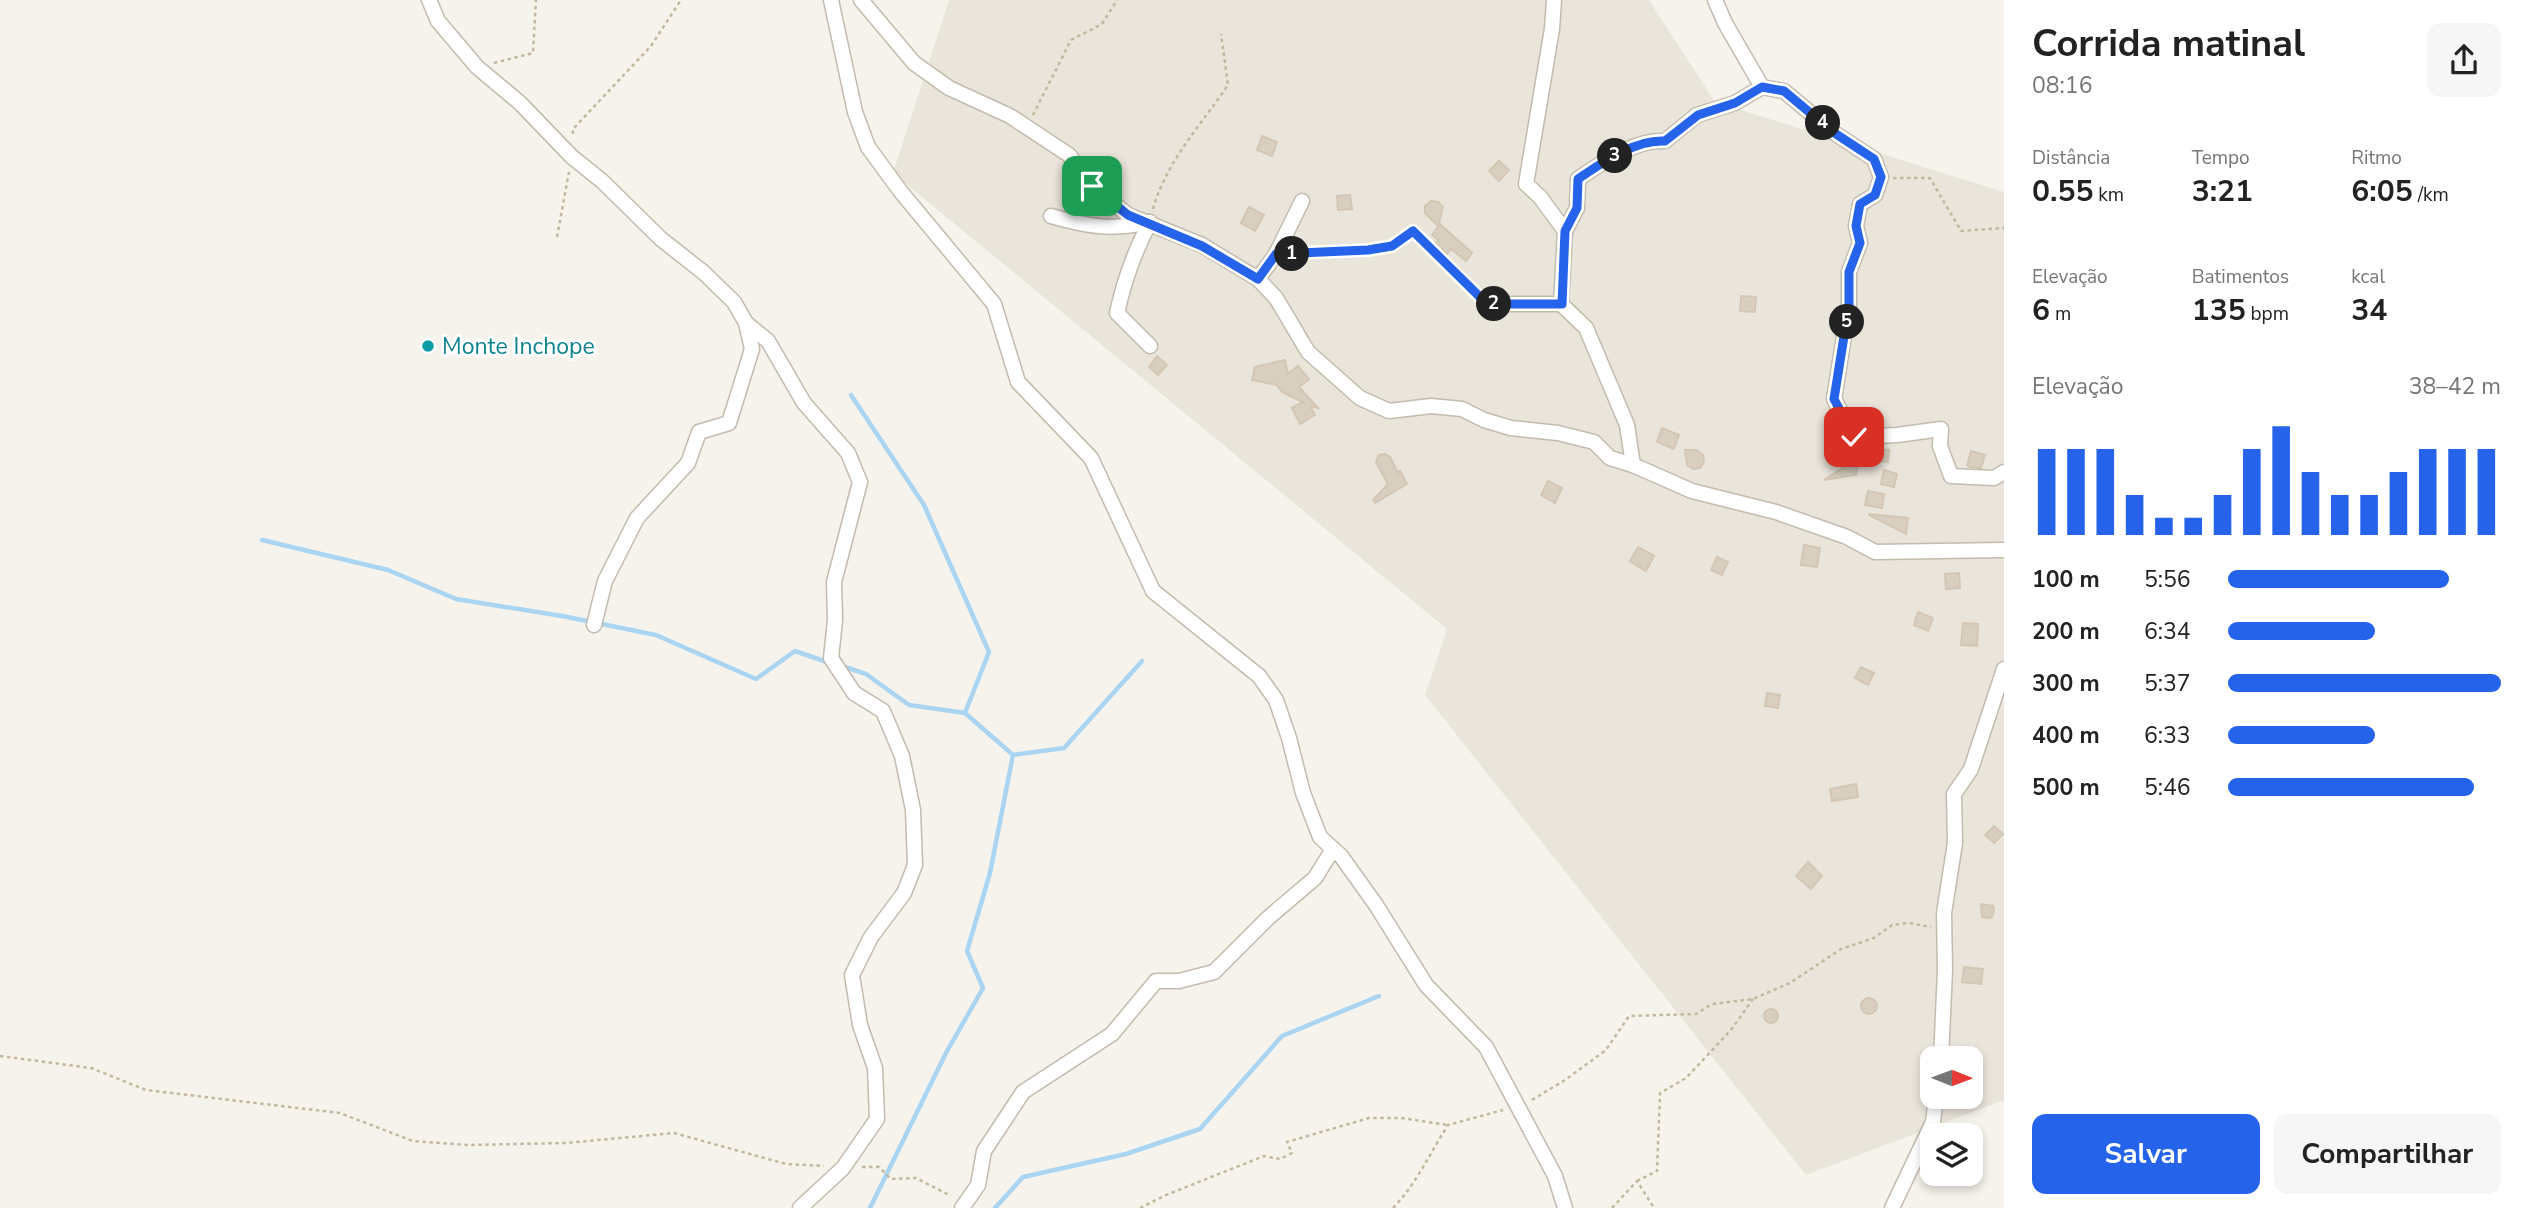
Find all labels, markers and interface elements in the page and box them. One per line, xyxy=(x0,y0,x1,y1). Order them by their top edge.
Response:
text: Corrida matinal xyxy=(2032,18,2305,69)
button: share xyxy=(2427,23,2501,97)
text: 08:16 xyxy=(2032,70,2092,101)
pin: 4 xyxy=(1806,106,1840,140)
text: 4 xyxy=(1817,109,1828,135)
pin: 3 xyxy=(1598,138,1632,174)
text: 3 xyxy=(1609,142,1620,168)
text: Distância xyxy=(2032,145,2110,171)
text: Tempo xyxy=(2192,145,2250,171)
text: Ritmo xyxy=(2351,145,2402,171)
pin xyxy=(1062,156,1122,216)
icon: arrive xyxy=(1073,167,1111,205)
text: 0.55 xyxy=(2032,171,2093,212)
text: 3:21 xyxy=(2192,171,2253,212)
text: 6:05 xyxy=(2351,171,2413,212)
text: km xyxy=(2093,182,2124,208)
text: /km xyxy=(2413,182,2449,208)
pin: 1 xyxy=(1274,236,1310,272)
text: 1 xyxy=(1286,240,1297,266)
text: Elevação xyxy=(2032,264,2108,290)
text: Batimentos xyxy=(2192,264,2289,290)
text: kcal xyxy=(2351,264,2385,290)
pin: 2 xyxy=(1476,286,1512,322)
text: 2 xyxy=(1488,290,1499,316)
text: 6 xyxy=(2032,290,2050,331)
text: 135 xyxy=(2192,290,2246,331)
text: 34 xyxy=(2351,290,2387,331)
text: m xyxy=(2050,301,2071,327)
text: bpm xyxy=(2246,301,2289,327)
pin: 5 xyxy=(1829,304,1864,340)
text: 5 xyxy=(1841,308,1852,334)
place label: Monte Inchope xyxy=(442,331,595,362)
marker: Monte Inchope xyxy=(420,338,436,354)
text: Elevação xyxy=(2032,371,2124,402)
text: 38–42 m xyxy=(2409,371,2501,402)
pin xyxy=(1824,407,1884,467)
icon: check xyxy=(1835,418,1873,456)
text: 100 m xyxy=(2032,564,2100,595)
text: 5:56 xyxy=(2144,564,2191,595)
text: 200 m xyxy=(2032,616,2100,647)
text: 6:34 xyxy=(2144,616,2191,647)
text: 300 m xyxy=(2032,668,2100,699)
text: 5:37 xyxy=(2144,668,2191,699)
text: 400 m xyxy=(2032,720,2100,751)
text: 6:33 xyxy=(2144,720,2191,751)
text: 500 m xyxy=(2032,772,2100,803)
text: 5:46 xyxy=(2144,772,2191,803)
north arrow xyxy=(1920,1046,1983,1110)
map controls xyxy=(1920,1046,1983,1186)
button: Salvar xyxy=(2032,1114,2260,1194)
button: Compartilhar xyxy=(2274,1114,2501,1194)
button: layers xyxy=(1920,1123,1983,1186)

